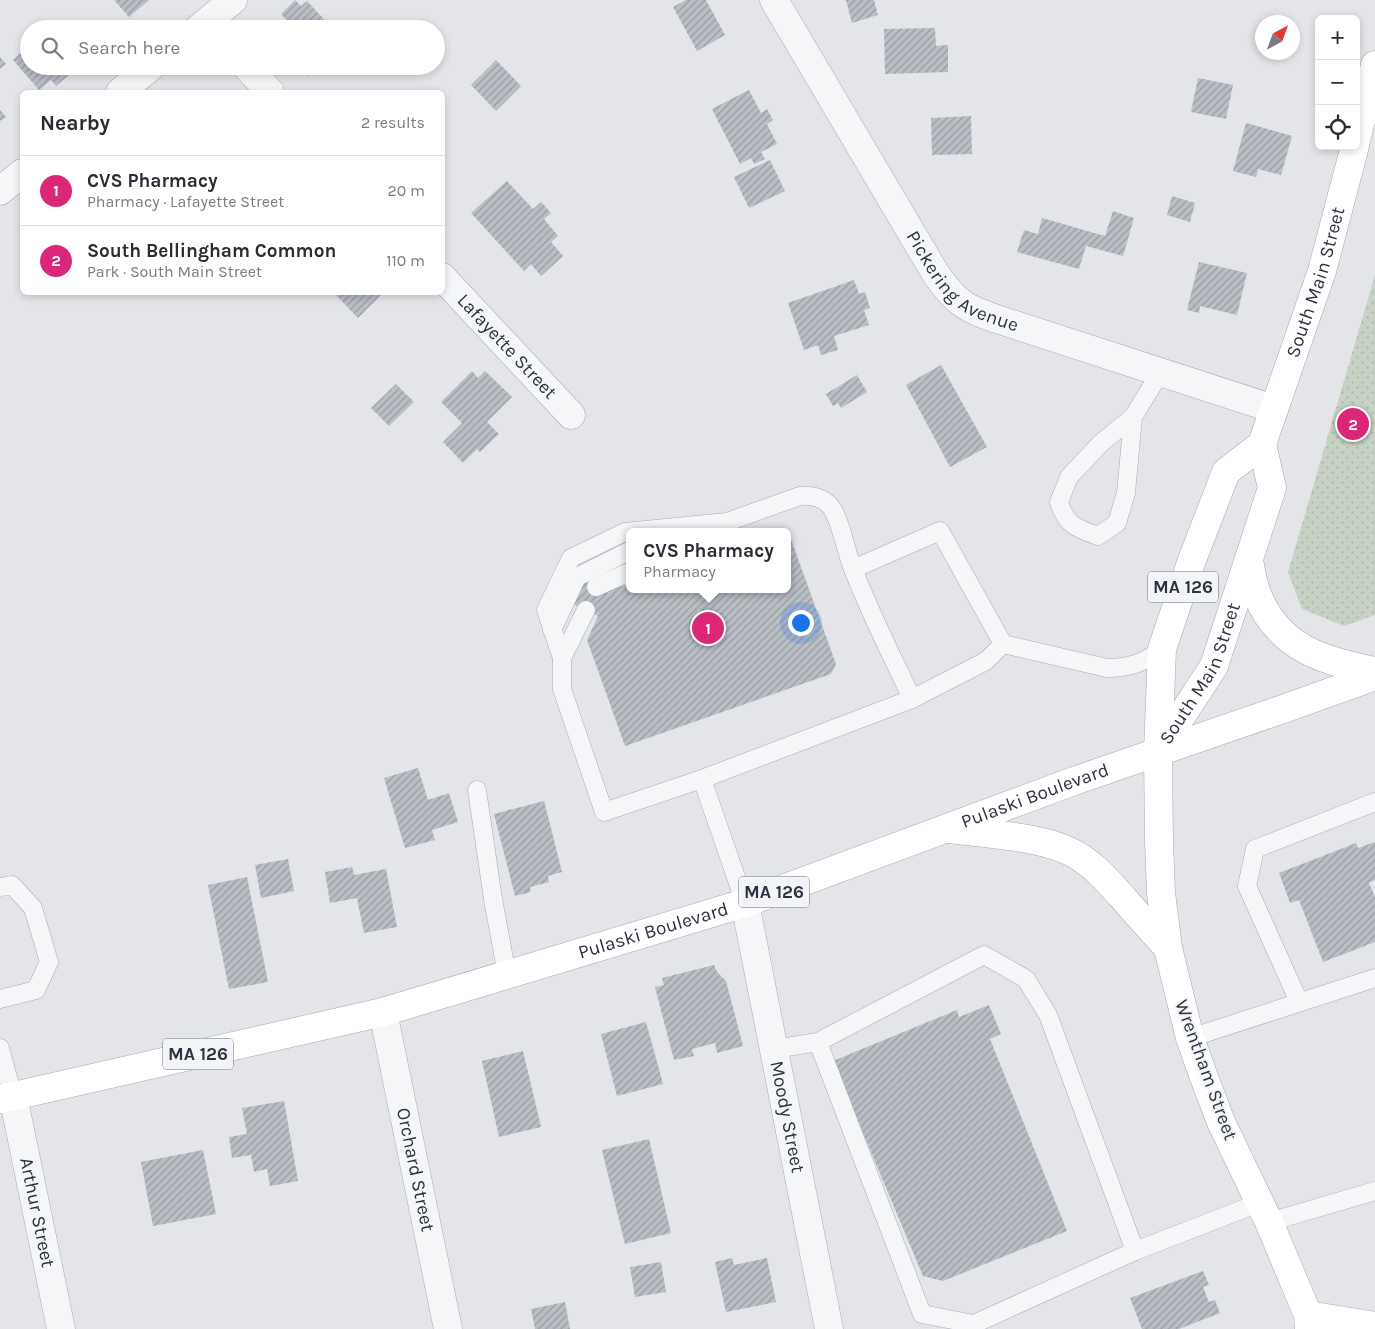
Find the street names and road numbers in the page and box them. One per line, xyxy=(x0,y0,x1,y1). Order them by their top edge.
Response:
street label: South Main Street xyxy=(1282,204,1349,361)
street label: Pickering Avenue xyxy=(902,227,1021,336)
street label: Lafayette Street xyxy=(452,289,561,404)
road number: MA 126 xyxy=(1148,572,1218,602)
street label: South Main Street xyxy=(1155,600,1245,748)
street label: Pulaski Boulevard xyxy=(958,759,1112,833)
road number: MA 126 xyxy=(739,876,809,908)
street label: Pulaski Boulevard xyxy=(576,898,731,964)
street label: Wrentham Street xyxy=(1170,997,1242,1143)
road number: MA 126 xyxy=(163,1038,233,1070)
street label: Moody Street xyxy=(765,1059,809,1175)
street label: Orchard Street xyxy=(392,1106,439,1234)
street label: Arthur Street xyxy=(15,1156,59,1269)

